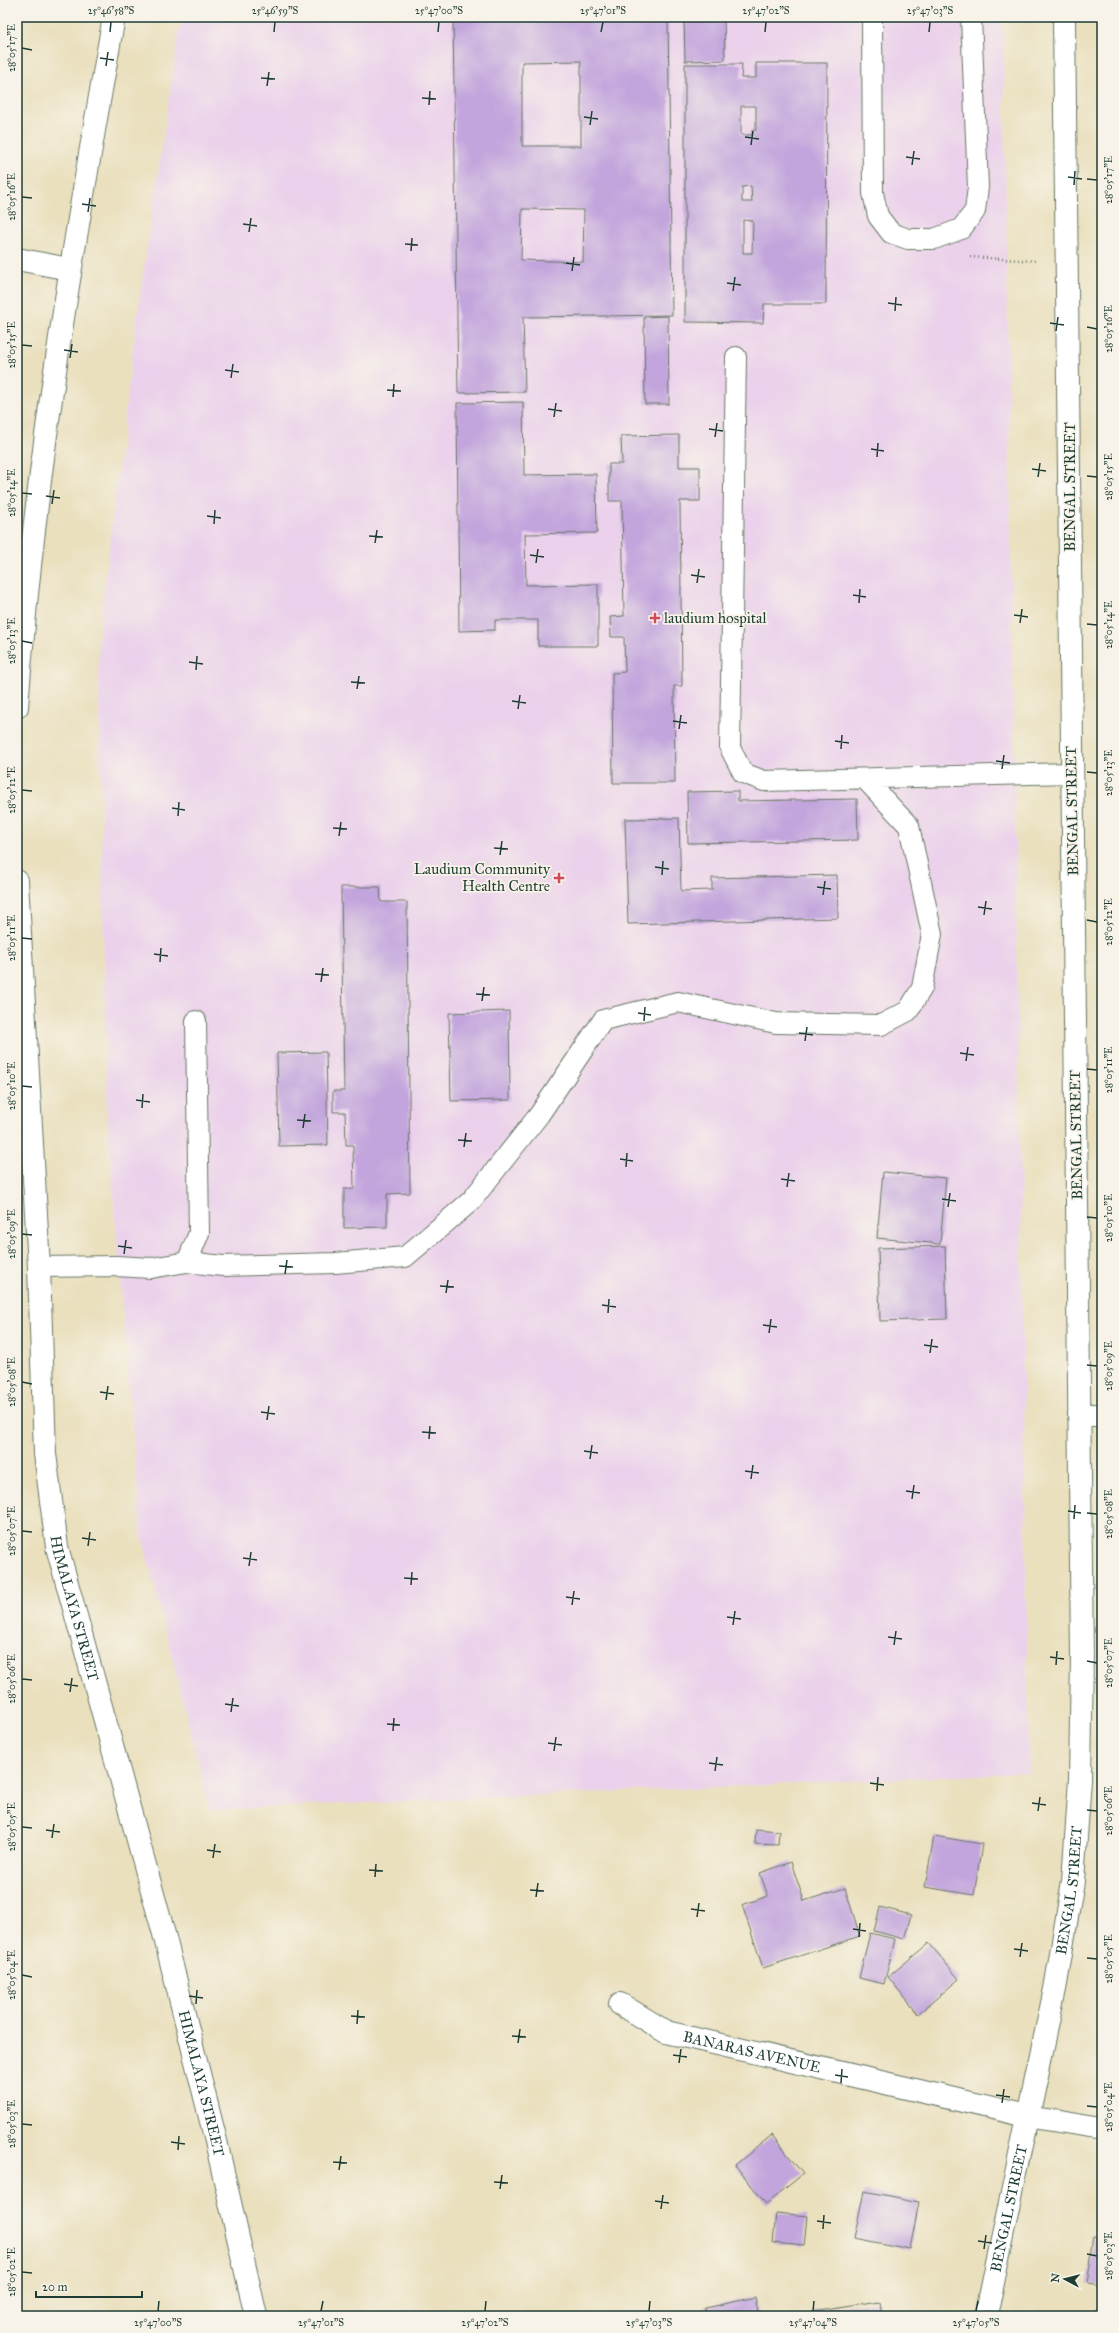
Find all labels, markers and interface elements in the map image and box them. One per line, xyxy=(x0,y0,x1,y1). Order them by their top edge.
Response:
text: 25°46'58"S xyxy=(88,5,135,17)
text: 25°46'59"S xyxy=(252,5,299,17)
text: 25°47'00"S xyxy=(415,5,463,17)
text: 25°47'01"S xyxy=(580,5,626,17)
text: 25°47'02"S xyxy=(742,5,790,17)
text: 25°47'03"S xyxy=(907,5,953,17)
text: 28°05'17"E xyxy=(6,24,18,72)
text: 28°05'17"E xyxy=(1103,156,1115,204)
text: 28°05'16"E xyxy=(6,173,18,221)
text: 28°05'16"E xyxy=(1103,305,1115,353)
text: 28°05'15"E xyxy=(6,321,18,369)
street label: BENGAL STREET xyxy=(1061,422,1079,552)
text: 28°05'15"E xyxy=(1103,453,1115,501)
text: 28°05'14"E xyxy=(6,469,18,517)
text: 28°05'14"E xyxy=(1103,601,1115,649)
place label: laudium hospital xyxy=(664,609,767,627)
marker: laudium hospital xyxy=(649,612,661,624)
text: 28°05'13"E xyxy=(6,618,18,664)
street label: BENGAL STREET xyxy=(1062,746,1082,876)
text: 28°05'13"E xyxy=(1103,750,1115,796)
text: 28°05'12"E xyxy=(6,766,18,814)
place label: Laudium Community Health Centre xyxy=(414,860,551,895)
marker: Laudium Community Health Centre xyxy=(553,872,565,884)
text: 28°05'12"E xyxy=(1103,898,1115,946)
text: 28°05'11"E xyxy=(6,915,18,961)
text: 28°05'11"E xyxy=(1103,1047,1115,1093)
text: 28°05'10"E xyxy=(6,1062,18,1110)
street label: BENGAL STREET xyxy=(1066,1070,1086,1200)
text: 28°05'10"E xyxy=(1103,1194,1115,1242)
text: 28°05'09"E xyxy=(6,1209,18,1259)
text: 28°05'09"E xyxy=(1103,1341,1115,1391)
text: 28°05'08"E xyxy=(6,1357,18,1407)
text: 28°05'08"E xyxy=(1103,1489,1115,1539)
text: 28°05'07"E xyxy=(6,1506,18,1556)
street label: HIMALAYA STREET xyxy=(47,1534,103,1683)
text: 28°05'07"E xyxy=(1103,1638,1115,1688)
text: 28°05'06"E xyxy=(6,1654,18,1704)
text: 28°05'06"E xyxy=(1103,1786,1115,1836)
text: 28°05'05"E xyxy=(6,1802,18,1852)
street label: BENGAL STREET xyxy=(1052,1825,1086,1956)
text: 28°05'05"E xyxy=(1103,1934,1115,1984)
text: 28°05'04"E xyxy=(6,1950,18,2000)
street label: HIMALAYA STREET xyxy=(175,2008,228,2158)
street label: BANARAS AVENUE xyxy=(681,2027,823,2077)
text: 28°05'04"E xyxy=(1103,2082,1115,2132)
text: 28°05'03"E xyxy=(6,2100,18,2148)
street label: BENGAL STREET xyxy=(987,2143,1031,2274)
text: 28°05'03"E xyxy=(1103,2232,1115,2280)
text: 28°05'02"E xyxy=(6,2247,18,2297)
north arrow xyxy=(1045,2259,1085,2299)
text: N xyxy=(1049,2272,1063,2283)
scale bar xyxy=(36,2273,142,2299)
text: 20 m xyxy=(42,2280,68,2294)
text: 25°47'00"S xyxy=(134,2317,182,2329)
text: 25°47'01"S xyxy=(298,2317,344,2329)
text: 25°47'02"S xyxy=(461,2317,509,2329)
text: 25°47'03"S xyxy=(626,2317,672,2329)
text: 25°47'04"S xyxy=(789,2317,837,2329)
text: 25°47'05"S xyxy=(953,2317,1000,2329)

